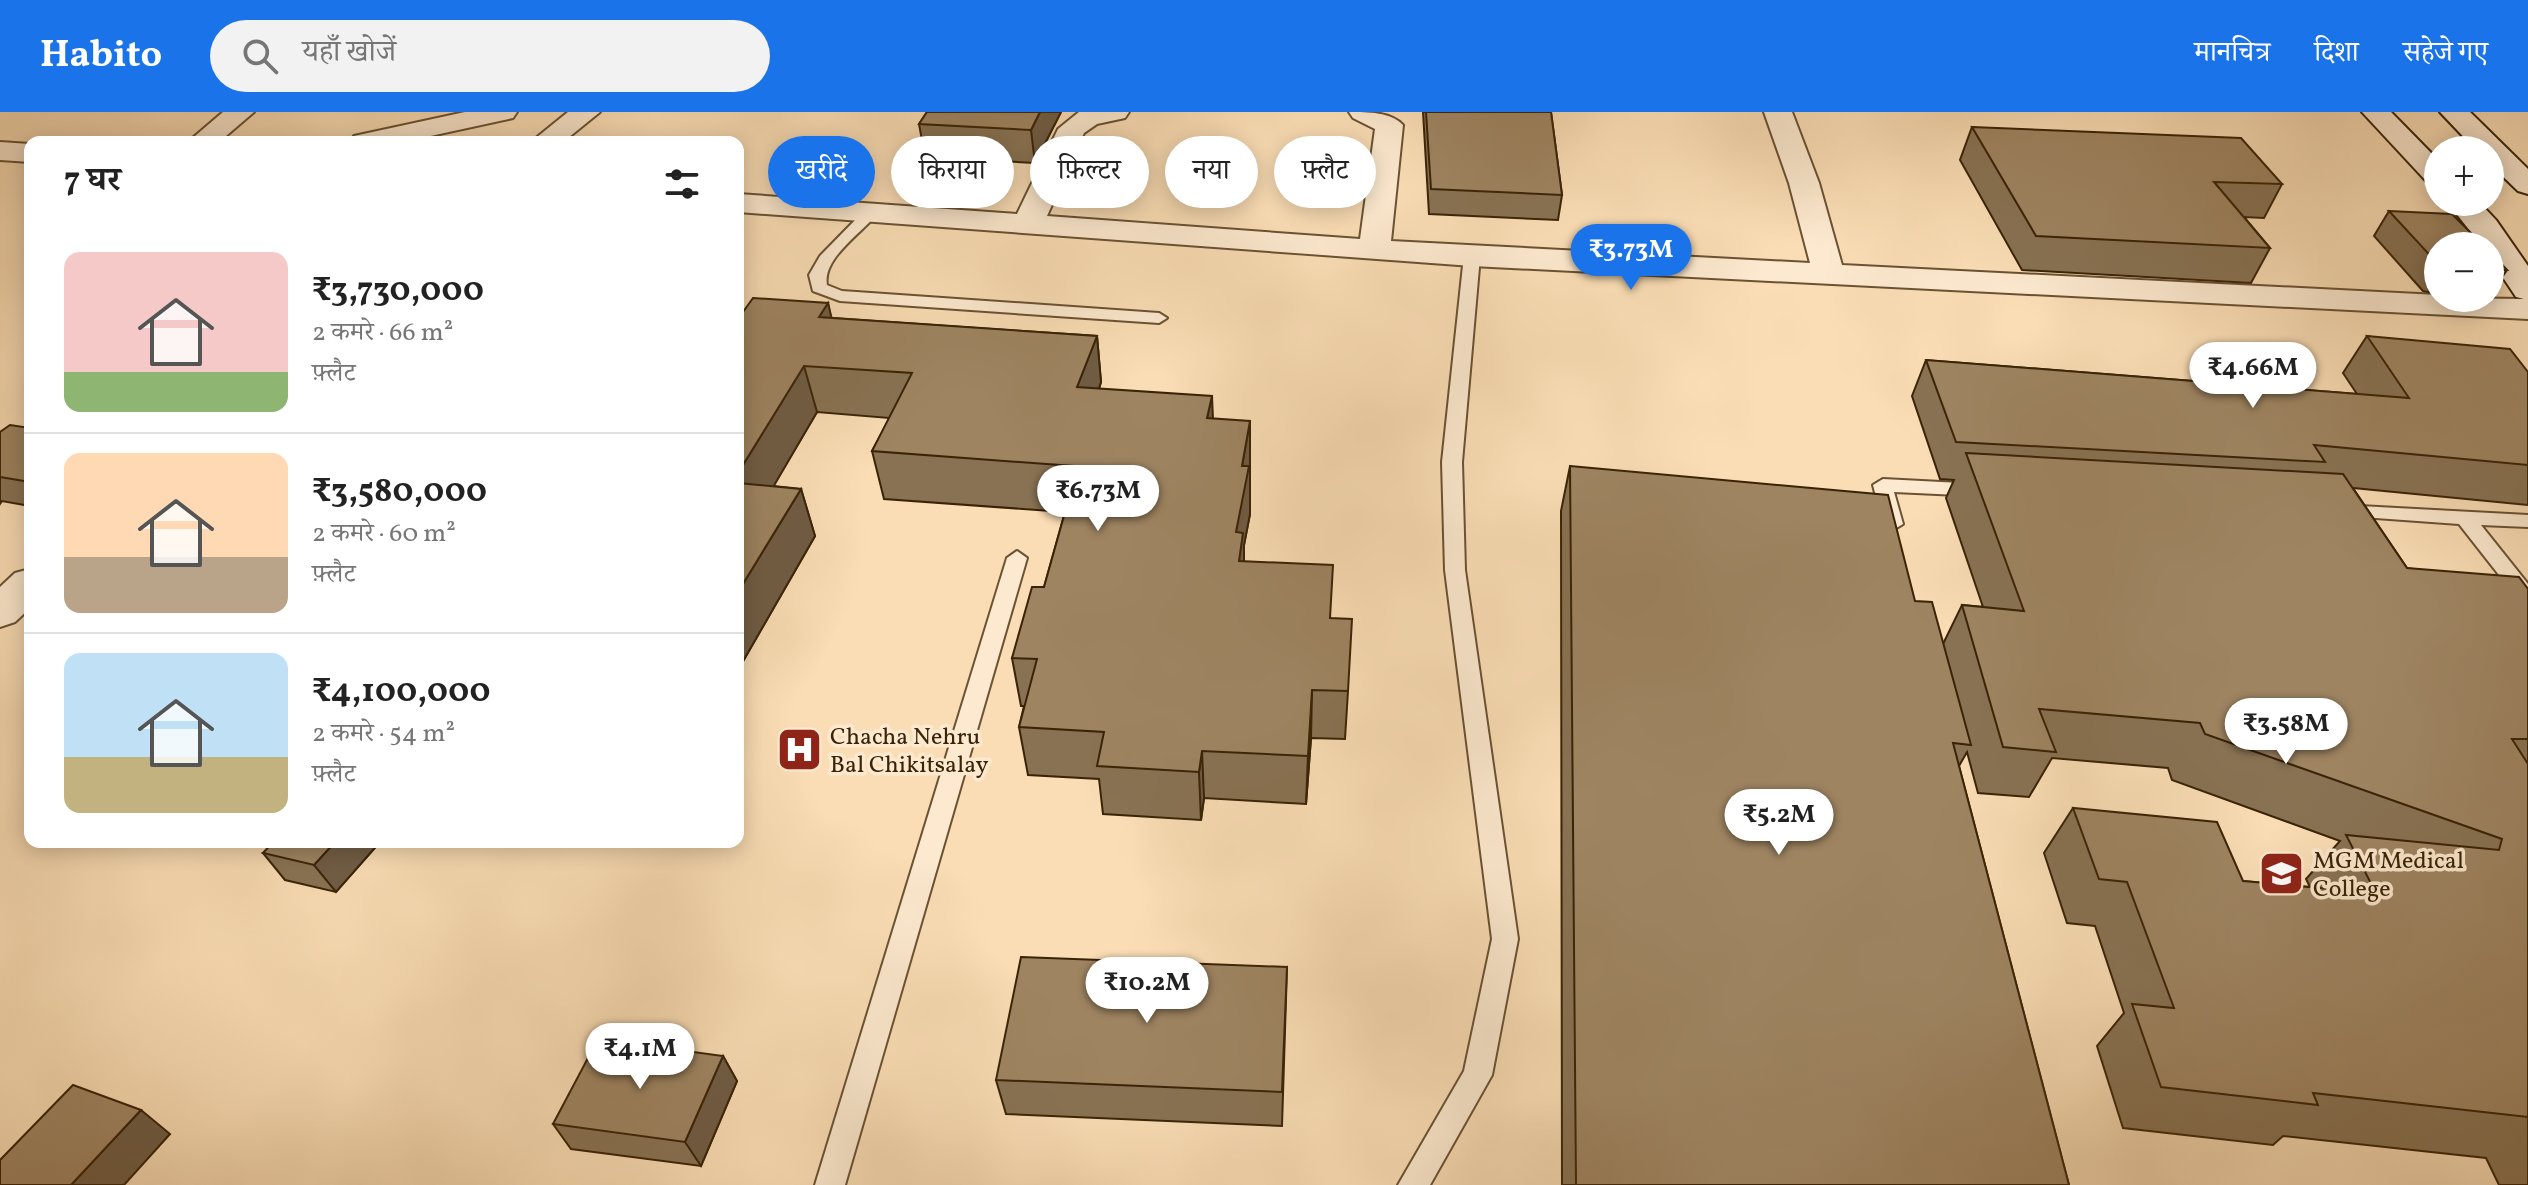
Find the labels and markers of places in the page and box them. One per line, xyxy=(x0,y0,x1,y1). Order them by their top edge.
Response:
pin: ₹3.73M xyxy=(1566,224,1696,292)
pin: ₹4.66M xyxy=(2188,342,2318,410)
pin: ₹6.73M xyxy=(1033,465,1163,533)
pin: ₹3.58M xyxy=(2221,698,2351,766)
place label: Chacha Nehru Bal Chikitsalay xyxy=(830,721,988,783)
hospital icon: Chacha Nehru Bal Chikitsalay xyxy=(775,726,823,774)
pin: ₹5.2M xyxy=(1723,789,1835,857)
place label: MGM Medical College xyxy=(2313,845,2464,907)
school or university icon: MGM Medical College xyxy=(2258,850,2306,898)
pin: ₹10.2M xyxy=(1082,957,1212,1025)
pin: ₹4.1M xyxy=(584,1023,696,1091)

